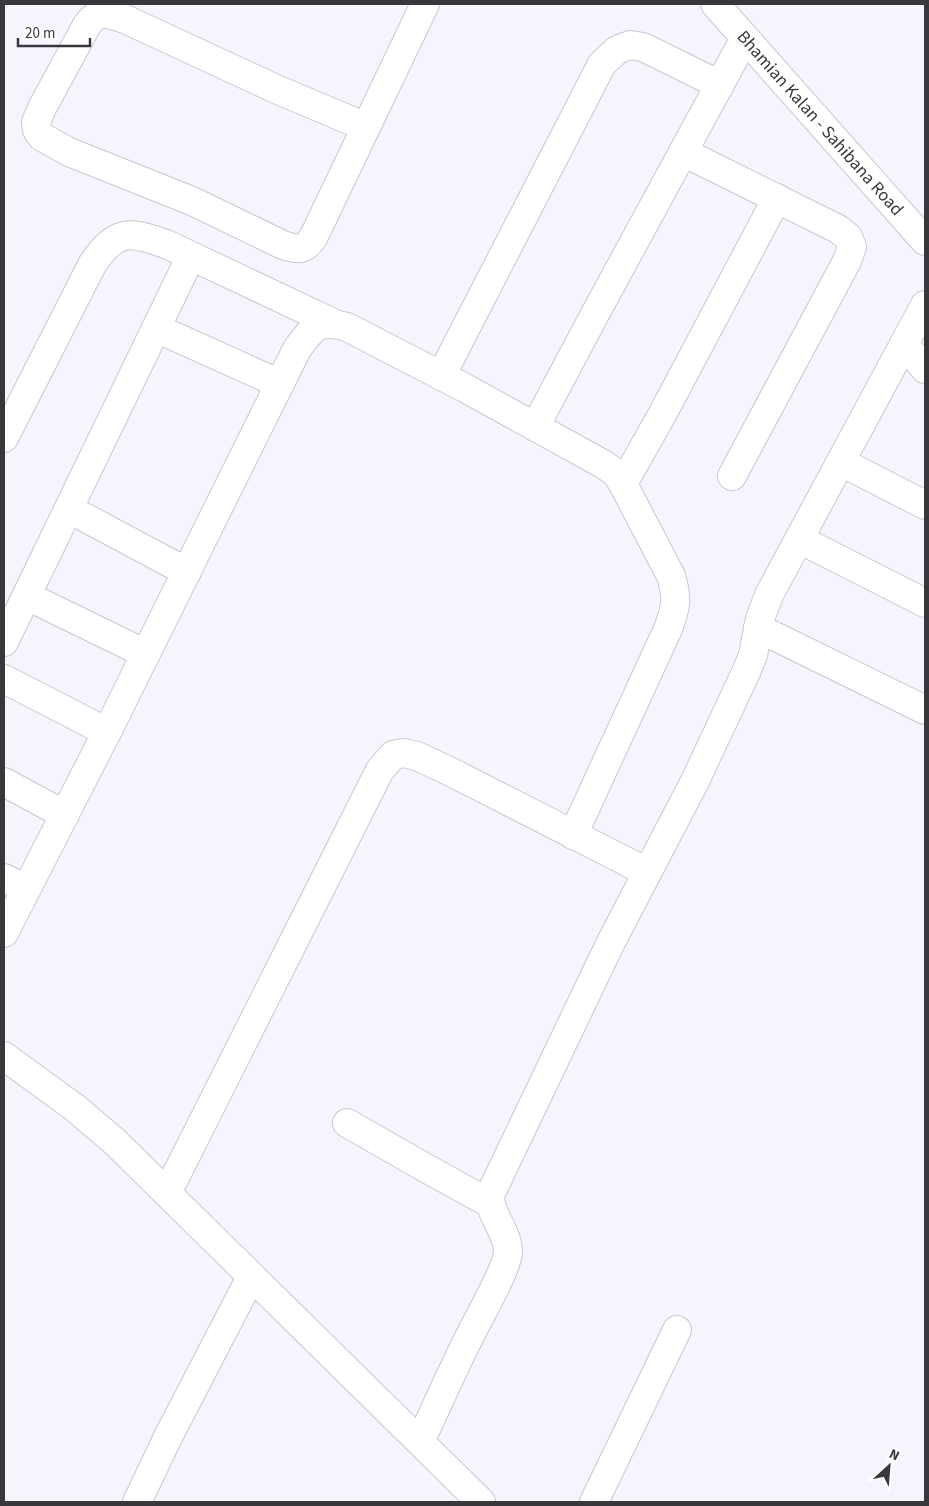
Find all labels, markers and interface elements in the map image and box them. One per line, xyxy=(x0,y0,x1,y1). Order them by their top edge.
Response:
scale bar xyxy=(18,15,90,47)
text: 20 m xyxy=(25,23,55,44)
street label: Bhamian Kalan - Sahibana Road xyxy=(731,25,909,221)
north arrow xyxy=(864,1441,914,1491)
text: N xyxy=(886,1444,903,1466)

